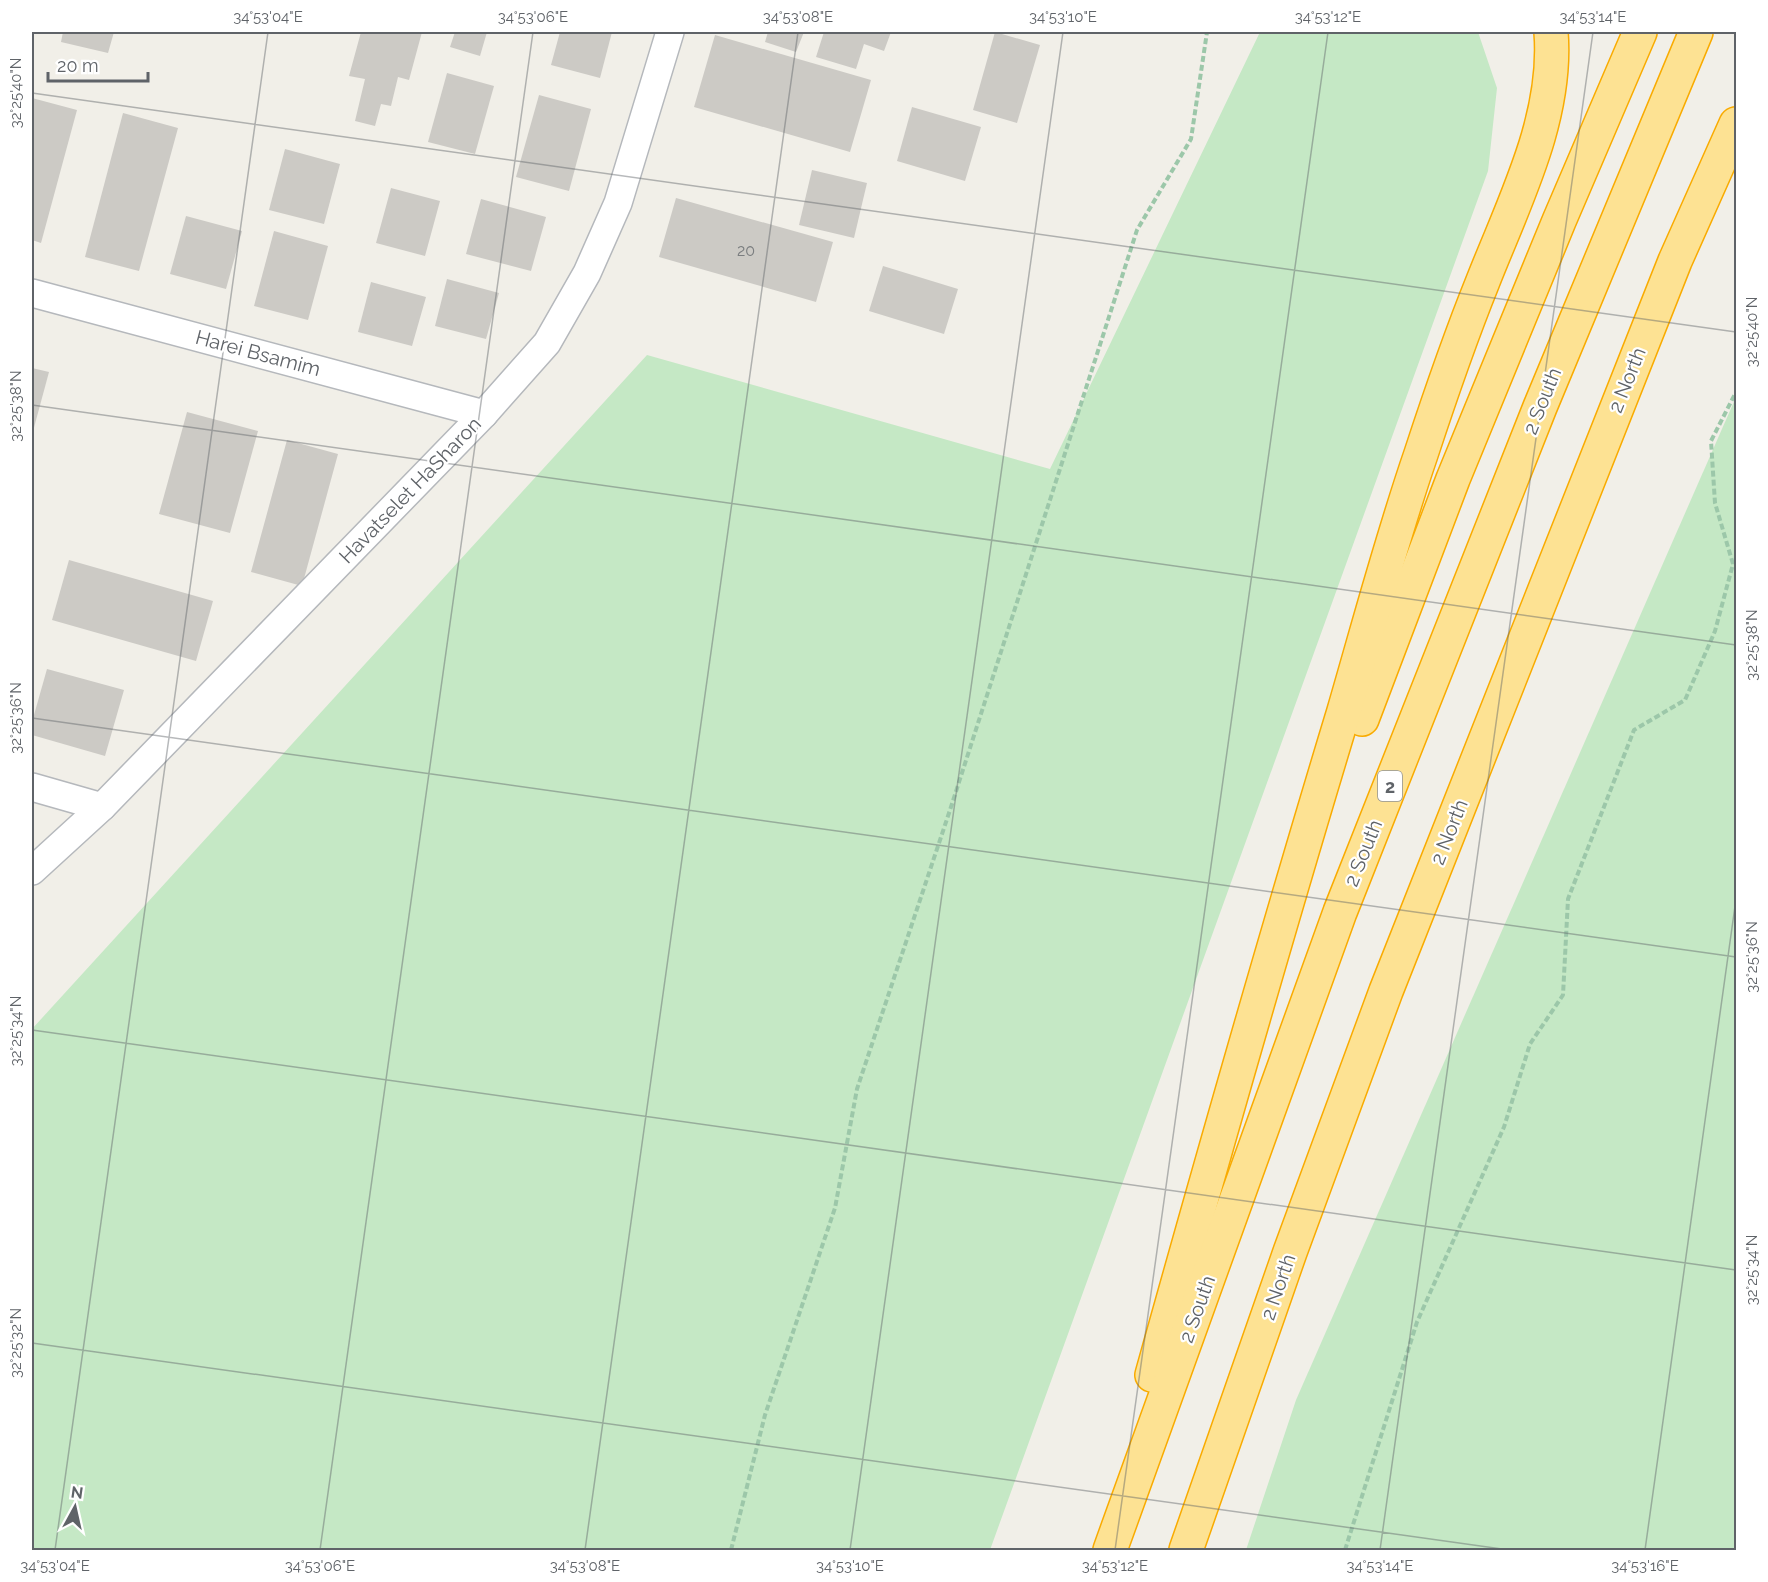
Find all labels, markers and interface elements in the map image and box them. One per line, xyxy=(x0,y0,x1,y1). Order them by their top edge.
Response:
text: 34°53'04"E xyxy=(233,8,303,26)
text: 34°53'06"E xyxy=(498,8,568,26)
text: 34°53'08"E xyxy=(763,8,833,26)
text: 34°53'10"E xyxy=(1029,8,1097,26)
text: 34°53'12"E xyxy=(1295,8,1361,26)
text: 34°53'14"E xyxy=(1560,8,1626,26)
scale bar xyxy=(48,45,148,83)
text: 20 m xyxy=(57,55,99,76)
text: 32°25'40"N xyxy=(7,58,25,128)
house number: 20 xyxy=(737,241,755,260)
text: 32°25'40"N xyxy=(1743,297,1761,367)
street label: Harei Bsamim xyxy=(193,325,323,381)
street label: 2 North xyxy=(1603,344,1651,416)
street label: 2 South xyxy=(1518,364,1566,438)
text: 32°25'38"N xyxy=(7,370,25,442)
street label: Havatselet HaSharon xyxy=(334,412,486,568)
text: 32°25'38"N xyxy=(1743,609,1761,681)
text: 32°25'36"N xyxy=(7,682,25,754)
road number: 2 xyxy=(1378,771,1402,801)
street label: 2 North xyxy=(1425,796,1473,868)
street label: 2 South xyxy=(1339,816,1387,890)
text: 32°25'36"N xyxy=(1743,921,1761,993)
text: 32°25'34"N xyxy=(7,996,25,1066)
text: 32°25'34"N xyxy=(1743,1235,1761,1305)
street label: 2 North xyxy=(1256,1251,1300,1323)
street label: 2 South xyxy=(1174,1272,1220,1346)
text: 32°25'32"N xyxy=(7,1308,25,1378)
north arrow xyxy=(45,1477,105,1537)
text: N xyxy=(70,1482,84,1503)
text: 34°53'04"E xyxy=(20,1557,90,1575)
text: 34°53'06"E xyxy=(285,1557,355,1575)
text: 34°53'08"E xyxy=(550,1557,620,1575)
text: 34°53'10"E xyxy=(816,1557,884,1575)
text: 34°53'12"E xyxy=(1082,1557,1148,1575)
text: 34°53'14"E xyxy=(1347,1557,1413,1575)
text: 34°53'16"E xyxy=(1611,1557,1679,1575)

